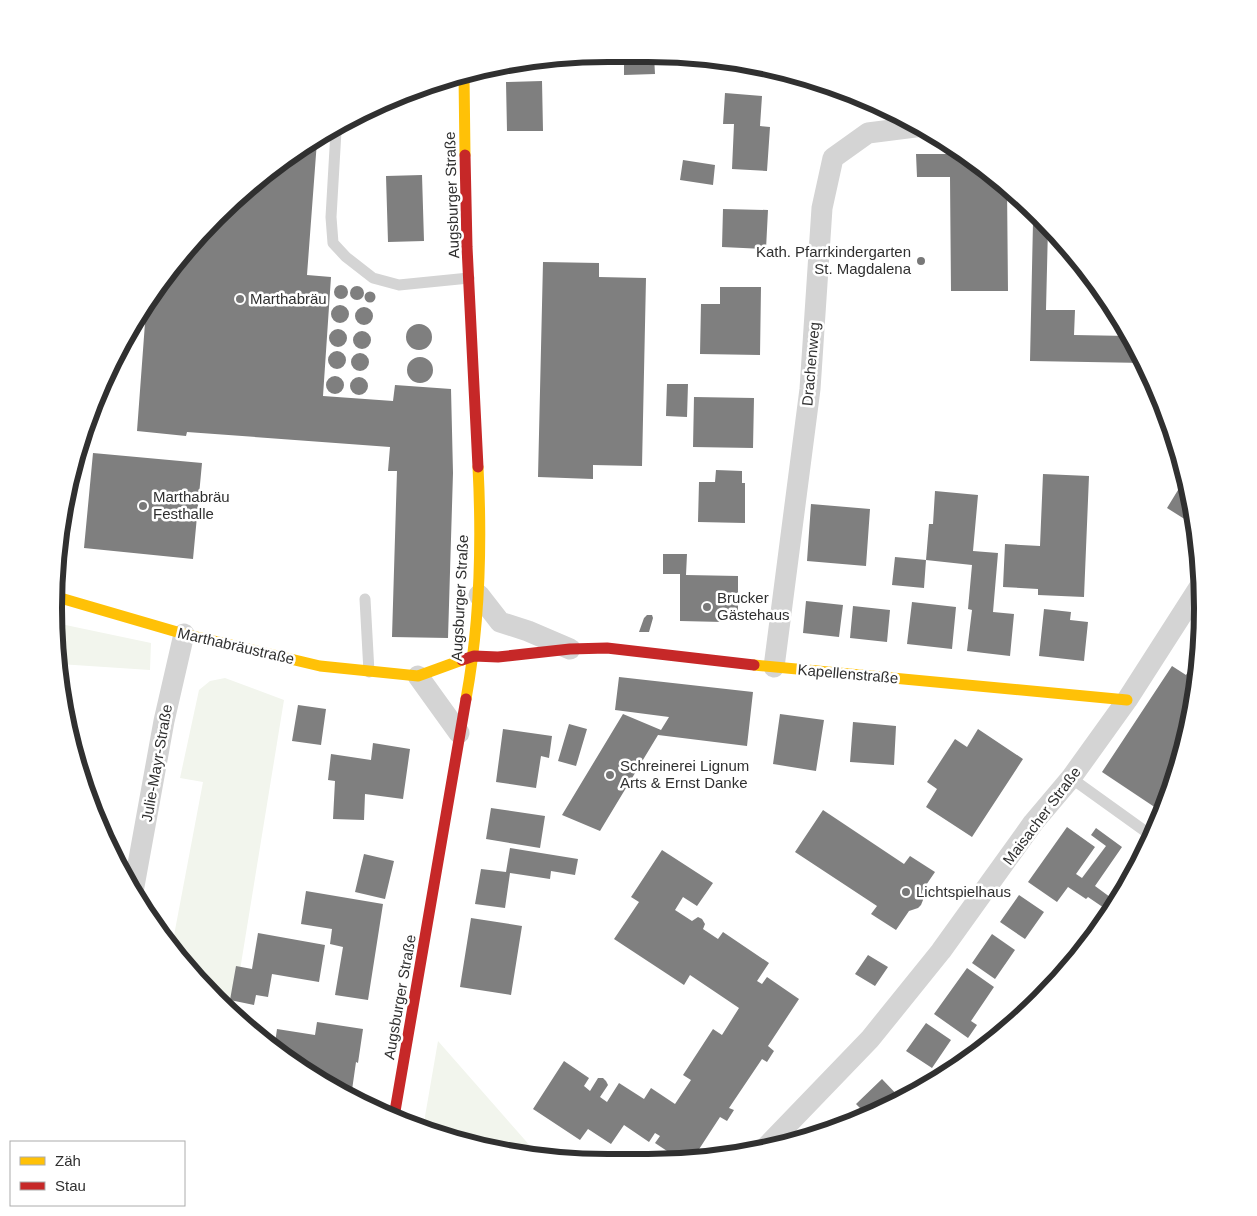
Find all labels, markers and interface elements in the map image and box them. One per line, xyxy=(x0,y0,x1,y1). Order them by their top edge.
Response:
street label: Augsburger Straße xyxy=(441,131,462,259)
place label: Kath. Pfarrkindergarten St. Magdalena xyxy=(756,243,912,277)
marker: Kath. Pfarrkindergarten St. Magdalena xyxy=(915,255,927,267)
place label: Marthabräu xyxy=(250,290,327,307)
marker: Marthabräu xyxy=(234,293,246,305)
street label: Drachenweg xyxy=(798,321,823,407)
place label: Marthabräu Festhalle xyxy=(153,488,230,522)
marker: Marthabräu Festhalle xyxy=(137,500,149,512)
street label: Augsburger Straße xyxy=(448,534,471,662)
place label: Brucker Gästehaus xyxy=(717,589,790,623)
marker: Brucker Gästehaus xyxy=(701,601,713,613)
street label: Marthabräustraße xyxy=(176,624,296,667)
street label: Kapellenstraße xyxy=(797,661,899,686)
street label: Julie-Mayr-Straße xyxy=(138,703,175,823)
place label: Schreinerei Lignum Arts & Ernst Danke xyxy=(620,757,749,791)
street label: Maisacher Straße xyxy=(999,763,1084,868)
marker: Schreinerei Lignum Arts & Ernst Danke xyxy=(604,769,616,781)
place label: Lichtspielhaus xyxy=(916,883,1011,900)
marker: Lichtspielhaus xyxy=(900,886,912,898)
street label: Augsburger Straße xyxy=(380,933,419,1061)
legend xyxy=(10,1141,185,1206)
text: Zäh xyxy=(55,1152,81,1169)
text: Stau xyxy=(55,1177,86,1194)

